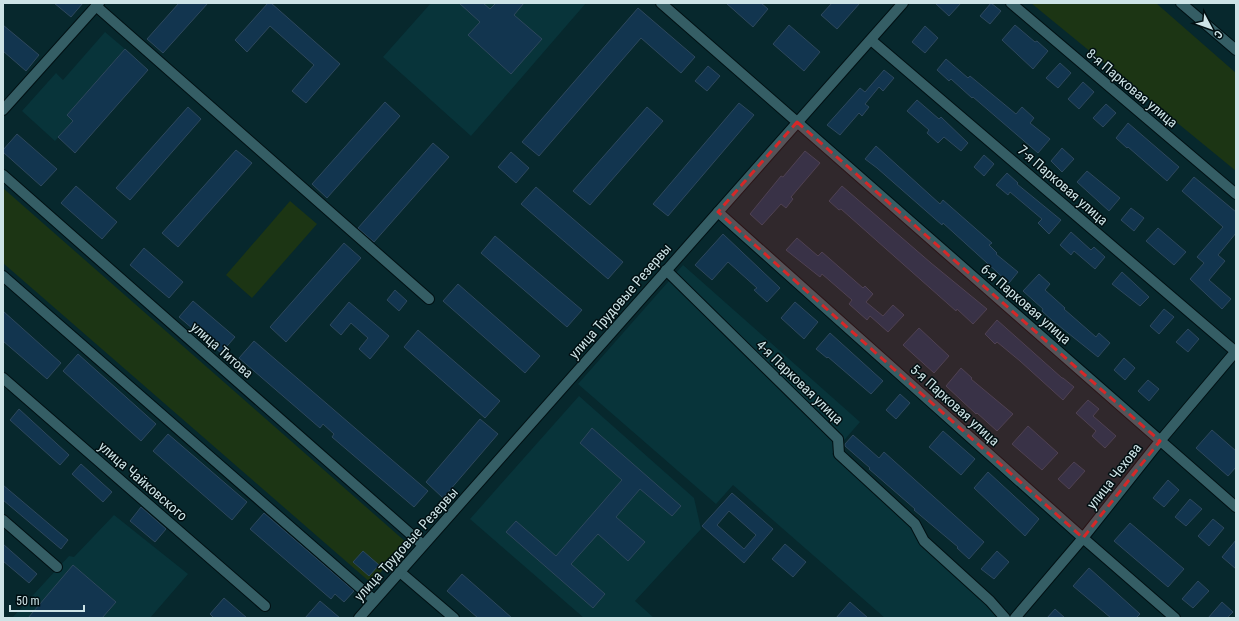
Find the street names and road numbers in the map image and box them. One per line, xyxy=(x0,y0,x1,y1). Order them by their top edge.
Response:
street label: 8-я Парковая улица xyxy=(1083,45,1181,131)
street label: 7-я Парковая улица xyxy=(1015,142,1111,228)
street label: улица Трудовые Резервы xyxy=(566,240,674,362)
street label: 6-я Парковая улица xyxy=(978,261,1074,347)
street label: улица Титова xyxy=(188,319,256,381)
street label: 4-я Парковая улица xyxy=(753,337,847,427)
street label: 5-я Парковая улица xyxy=(907,361,1003,449)
street label: улица Чайковского xyxy=(95,438,191,524)
street label: улица Чехова xyxy=(1083,440,1145,512)
street label: улица Трудовые Резервы xyxy=(351,484,461,604)

